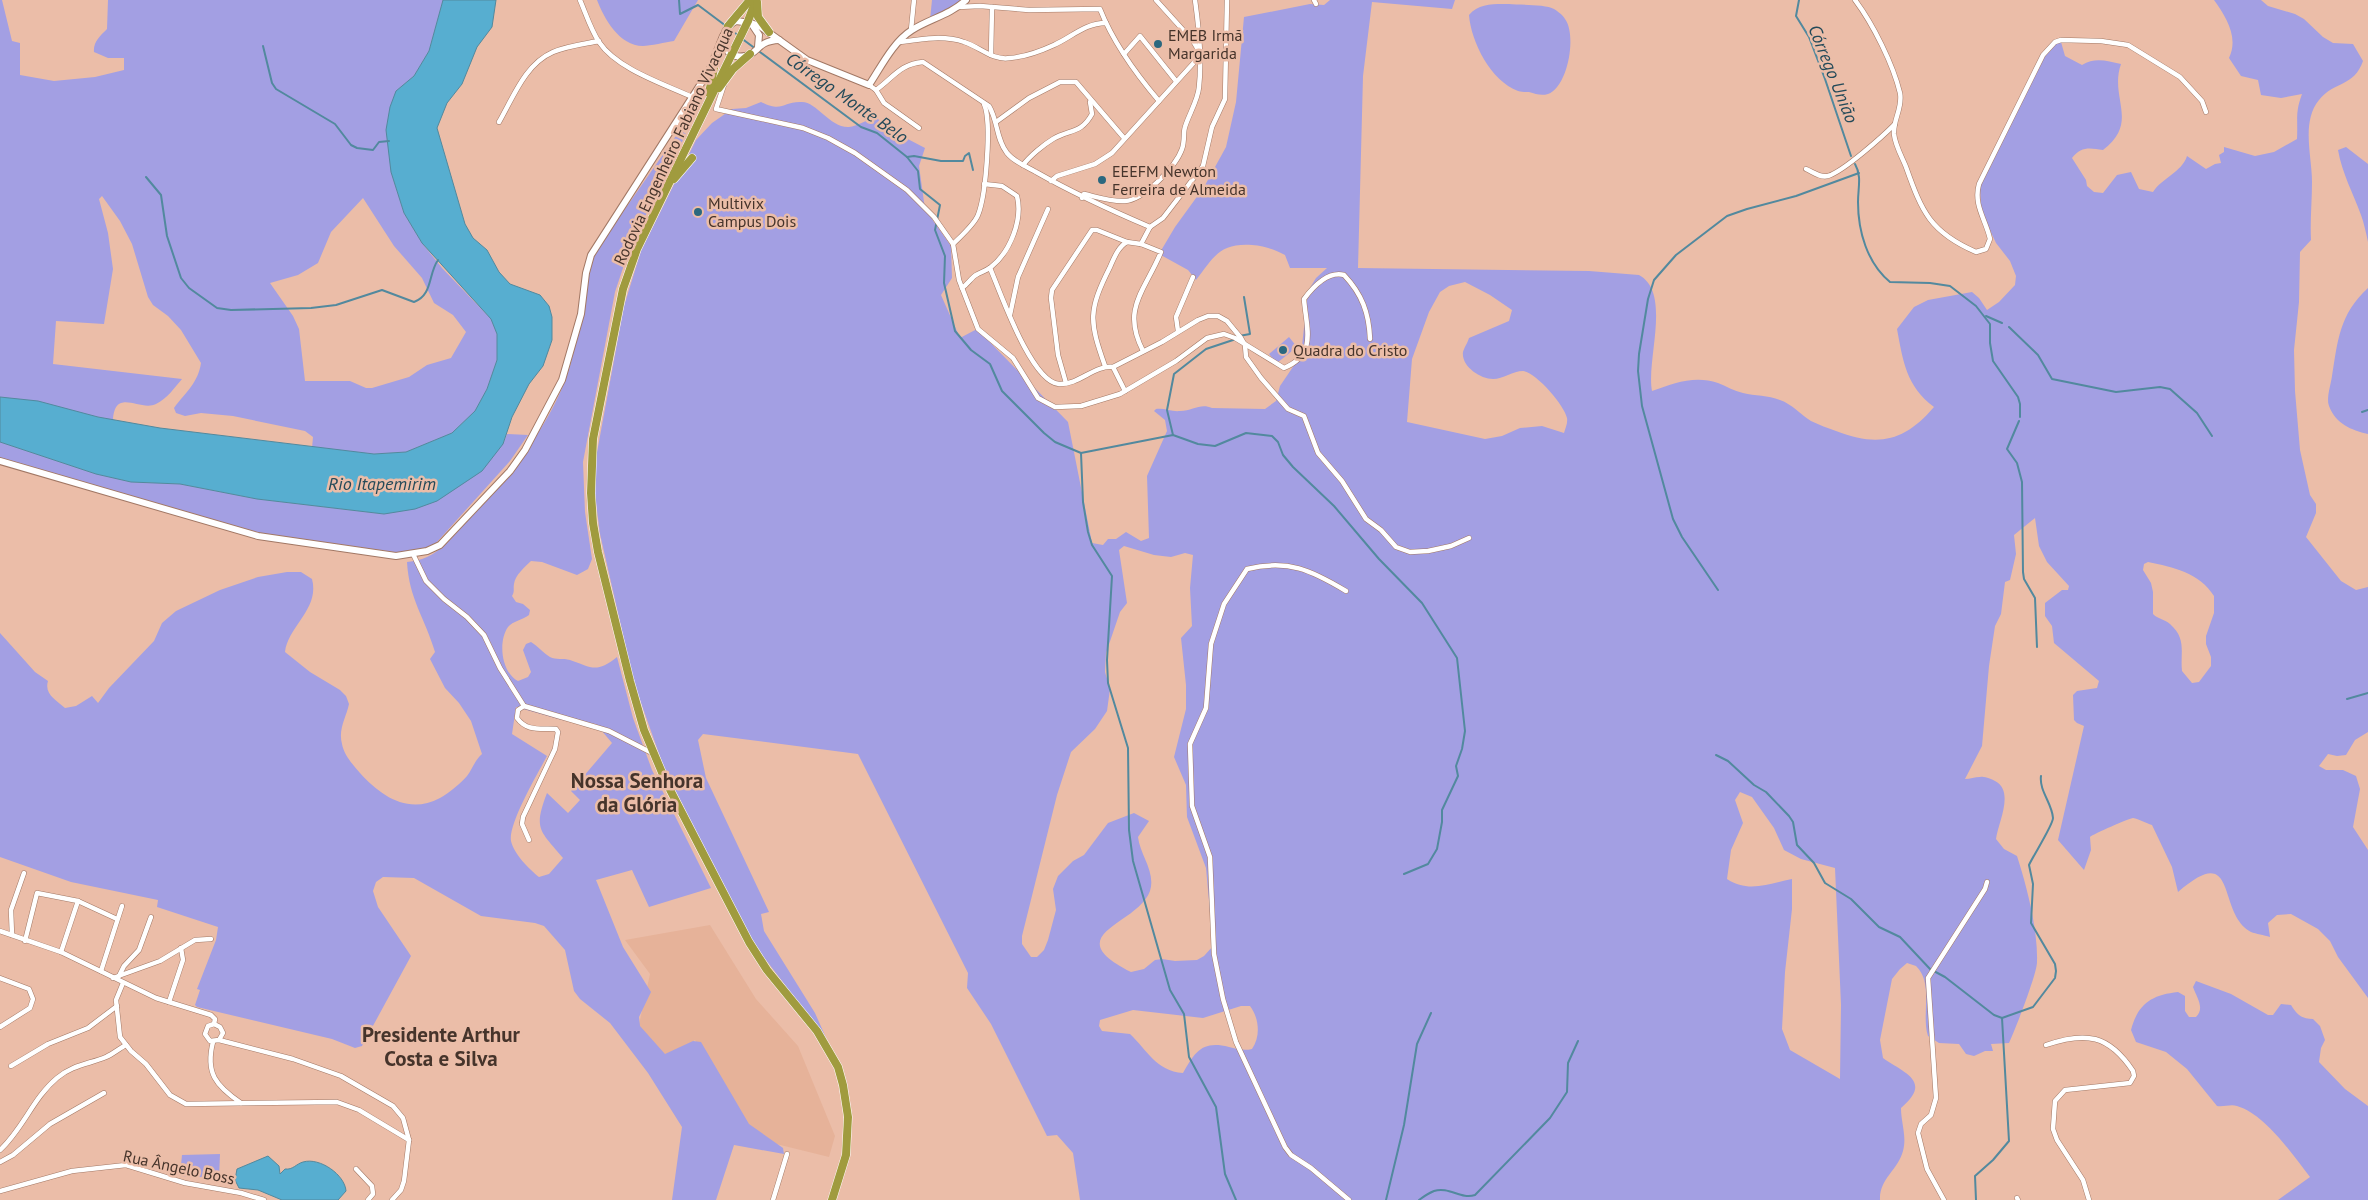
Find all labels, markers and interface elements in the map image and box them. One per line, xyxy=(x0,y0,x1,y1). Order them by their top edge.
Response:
water label: Córrego União xyxy=(1803,21,1864,126)
street label: Rodovia Engenheiro Fabiano Vivacqua xyxy=(609,24,737,268)
place label: EMEB Irmã Margarida xyxy=(1168,25,1242,63)
marker: EMEB Irmã Margarida xyxy=(1152,38,1164,50)
water label: Córrego Monte Belo xyxy=(782,47,913,148)
place label: EEEFM Newton Ferreira de Almeida xyxy=(1112,161,1246,199)
marker: EEEFM Newton Ferreira de Almeida xyxy=(1096,174,1108,186)
place label: Multivix Campus Dois xyxy=(708,193,796,231)
marker: Multivix Campus Dois xyxy=(692,206,704,218)
place label: Quadra do Cristo xyxy=(1293,340,1407,360)
marker: Quadra do Cristo xyxy=(1277,344,1289,356)
water label: Rio Itapemirim xyxy=(328,472,436,495)
district label: Nossa Senhora da Glória xyxy=(571,767,703,818)
district label: Presidente Arthur Costa e Silva xyxy=(362,1021,521,1072)
street label: Rua Ângelo Boss xyxy=(121,1145,237,1189)

